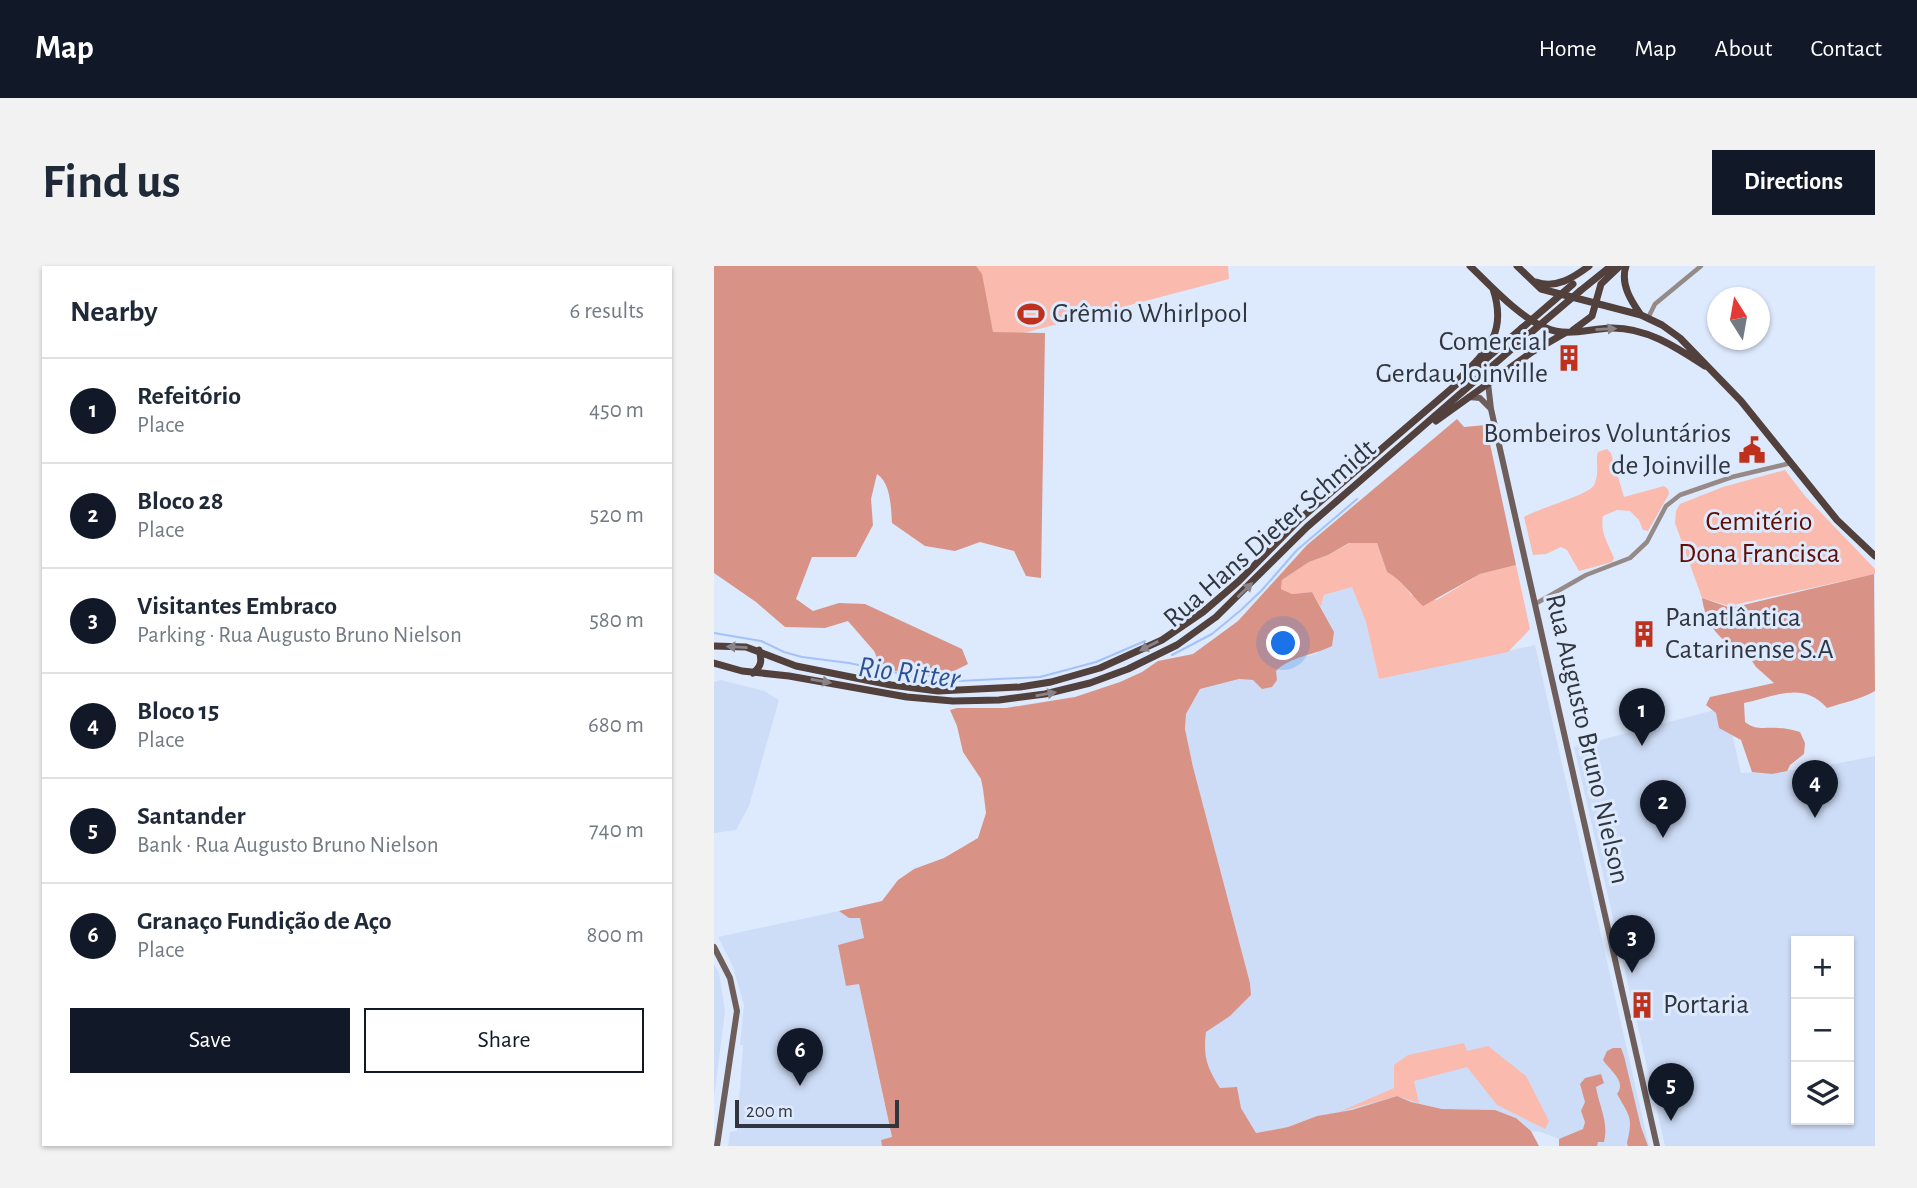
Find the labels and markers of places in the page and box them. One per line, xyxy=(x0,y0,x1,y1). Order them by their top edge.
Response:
sports icon: Grêmio Whirlpool xyxy=(1016,299,1046,329)
place label: Grêmio Whirlpool xyxy=(1052,300,1248,328)
place label: Comercial Gerdau Joinville xyxy=(1376,328,1548,388)
building icon: Comercial Gerdau Joinville xyxy=(1554,343,1584,373)
place label: Bombeiros Voluntários de Joinville xyxy=(1483,420,1731,480)
public building icon: Bombeiros Voluntários de Joinville xyxy=(1737,435,1767,465)
place label: Panatlântica Catarinense S.A xyxy=(1665,604,1834,664)
building icon: Panatlântica Catarinense S.A xyxy=(1629,619,1659,649)
pin: 1 xyxy=(1619,688,1665,746)
pin: 4 xyxy=(1792,760,1838,818)
pin: 2 xyxy=(1640,780,1686,838)
pin: 3 xyxy=(1609,915,1655,973)
building icon: Portaria xyxy=(1627,990,1657,1020)
place label: Portaria xyxy=(1663,991,1749,1019)
pin: 6 xyxy=(777,1028,823,1086)
pin: 5 xyxy=(1648,1063,1694,1121)

